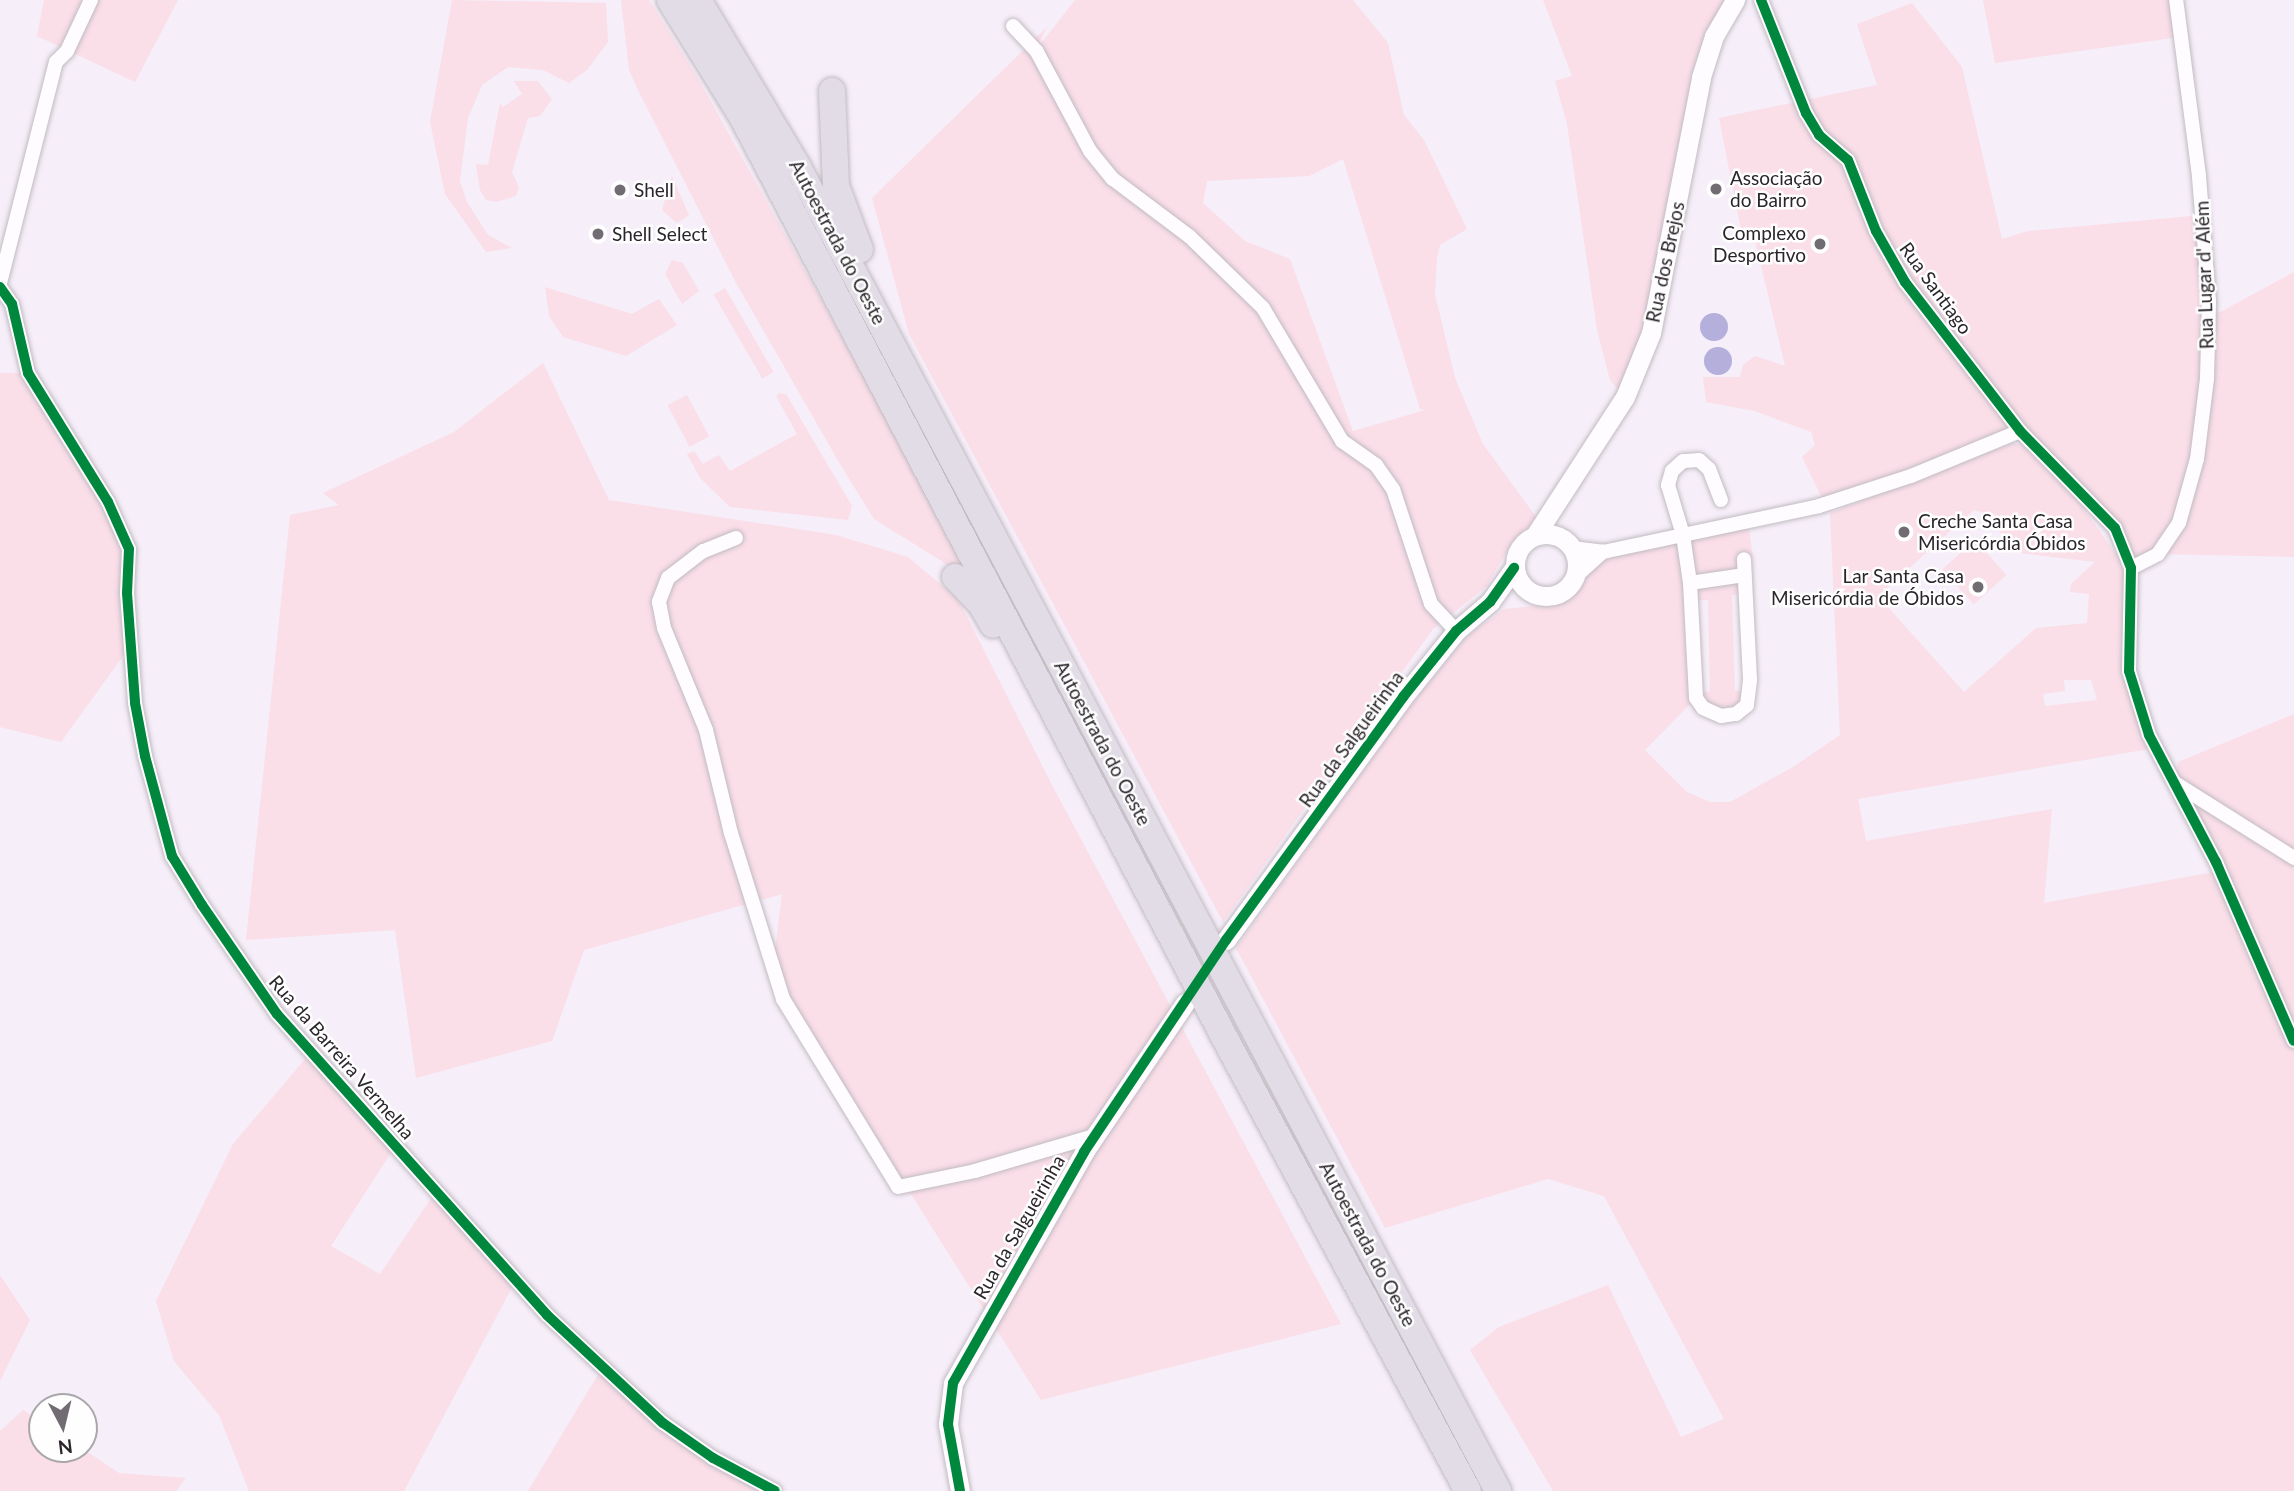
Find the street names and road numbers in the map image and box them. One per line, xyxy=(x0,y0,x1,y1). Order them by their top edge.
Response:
street label: Autoestrada do Oeste xyxy=(785,156,891,328)
street label: Rua dos Brejos xyxy=(1641,199,1689,325)
street label: Rua Lugar d' Além xyxy=(2190,200,2218,350)
street label: Rua Santiago xyxy=(1895,238,1977,338)
street label: Autoestrada do Oeste xyxy=(1050,657,1156,829)
street label: Rua da Salgueirinha xyxy=(1294,667,1408,811)
street label: Rua da Barreira Vermelha xyxy=(264,970,420,1144)
street label: Rua da Salgueirinha xyxy=(968,1151,1070,1303)
street label: Autoestrada do Oeste xyxy=(1315,1158,1421,1330)

